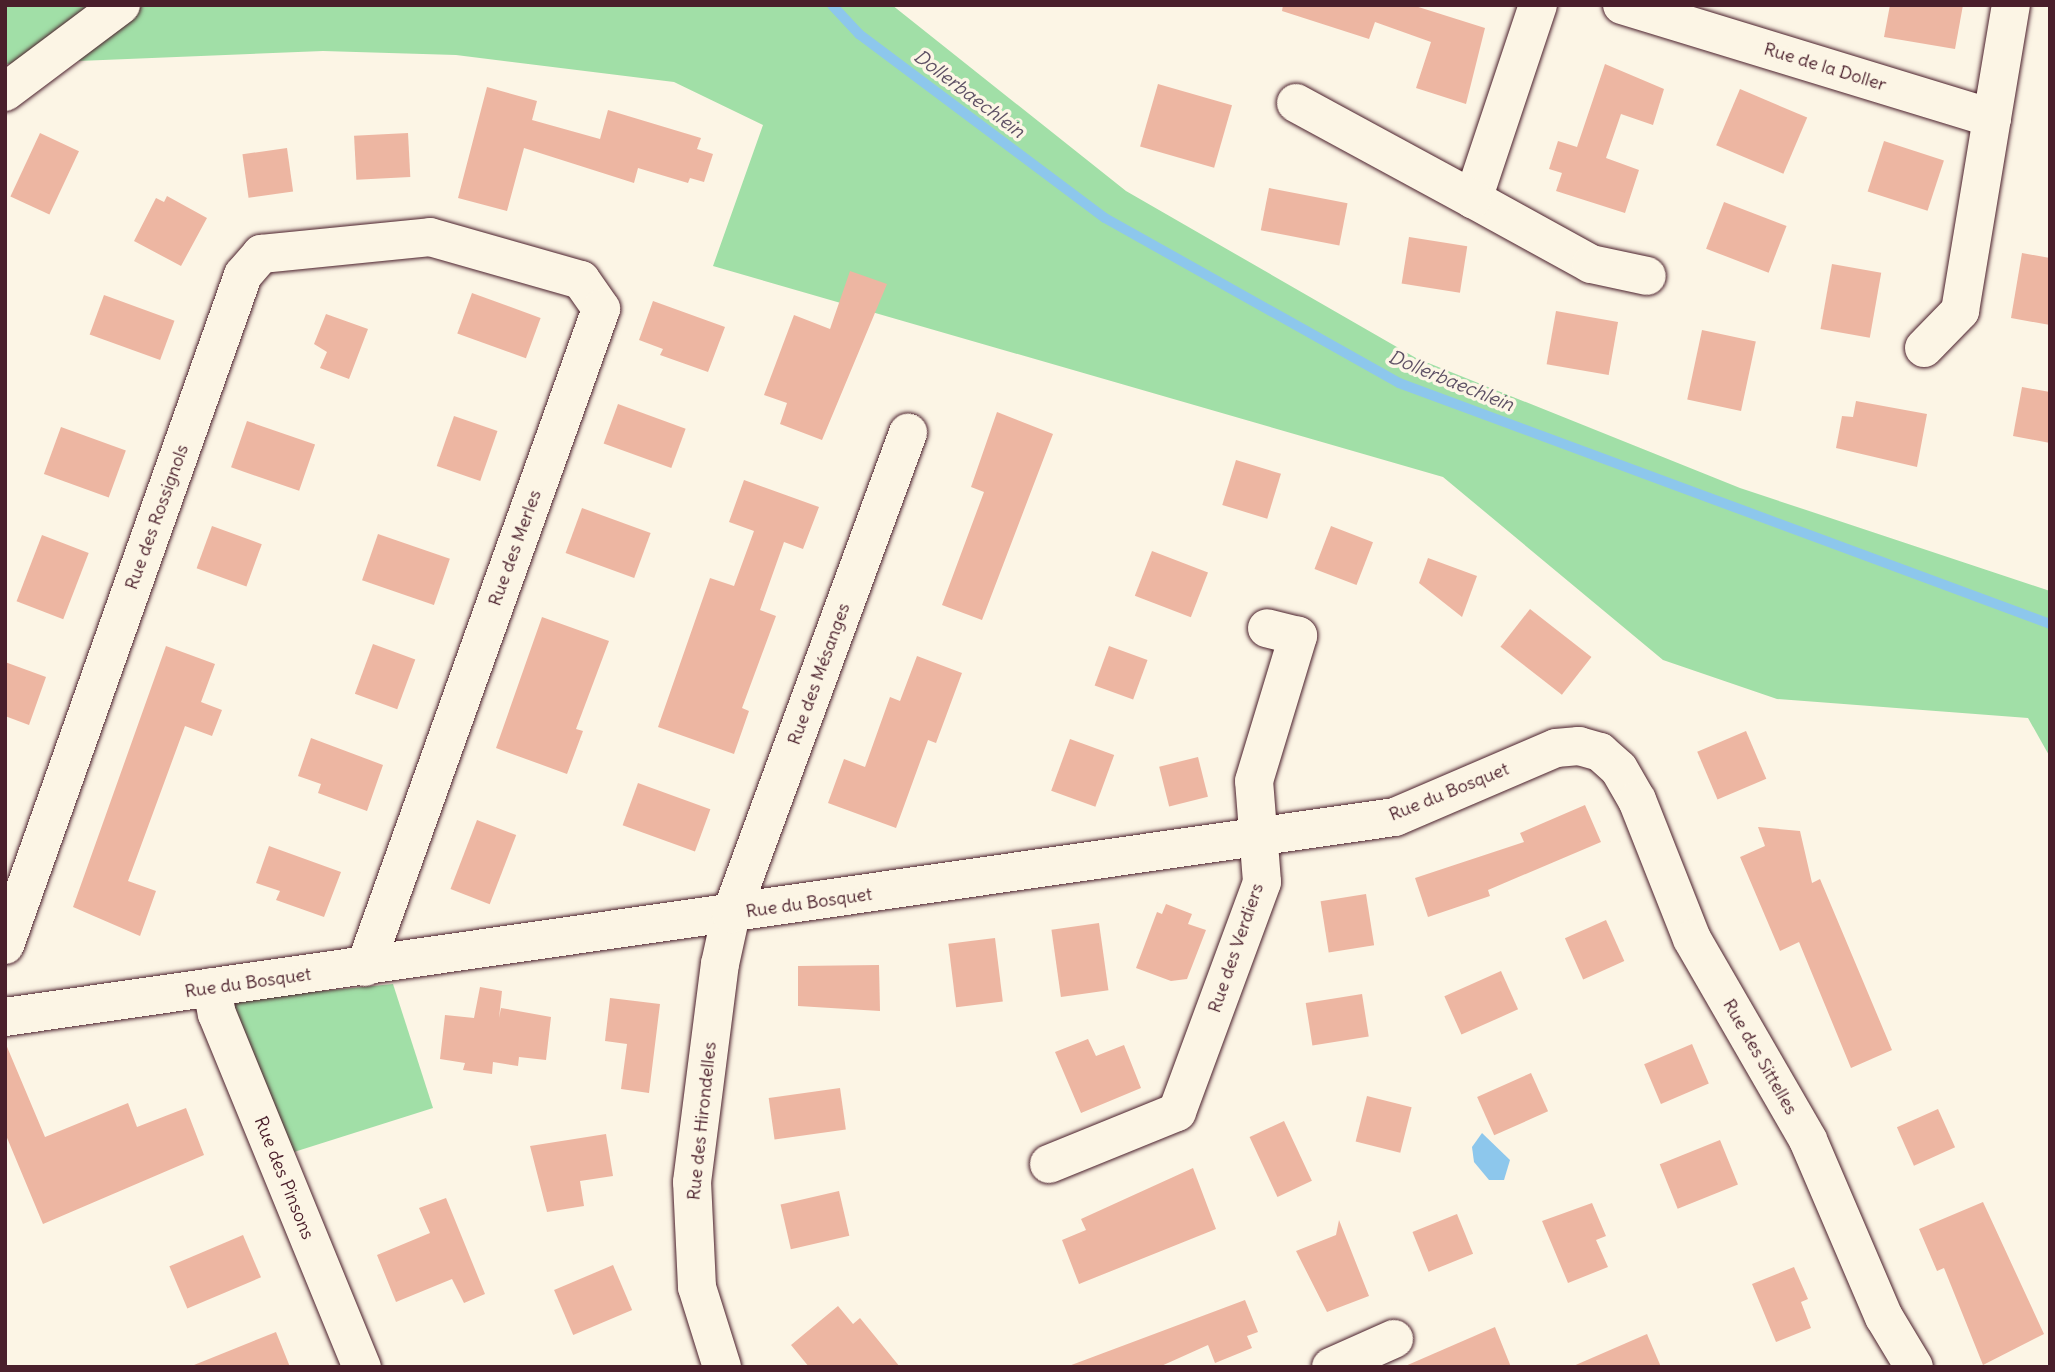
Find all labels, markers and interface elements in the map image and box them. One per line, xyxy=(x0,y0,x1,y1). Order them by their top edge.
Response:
street label: Rue de la Doller xyxy=(1761,38,1889,96)
water label: Dollerbaechlein xyxy=(909,45,1029,143)
water label: Dollerbaechlein xyxy=(1385,346,1517,416)
street label: Rue des Rossignols xyxy=(121,441,193,593)
street label: Rue des Merles xyxy=(484,487,546,609)
street label: Rue des Mésanges xyxy=(783,600,855,748)
street label: Rue du Bosquet xyxy=(1386,758,1512,826)
street label: Rue des Verdiers xyxy=(1204,880,1268,1016)
street label: Rue du Bosquet xyxy=(744,883,874,923)
street label: Rue du Bosquet xyxy=(183,963,313,1003)
street label: Rue des Sittelles xyxy=(1718,995,1802,1119)
street label: Rue des Hirondelles xyxy=(683,1041,721,1201)
street label: Rue des Pinsons xyxy=(250,1113,318,1243)

